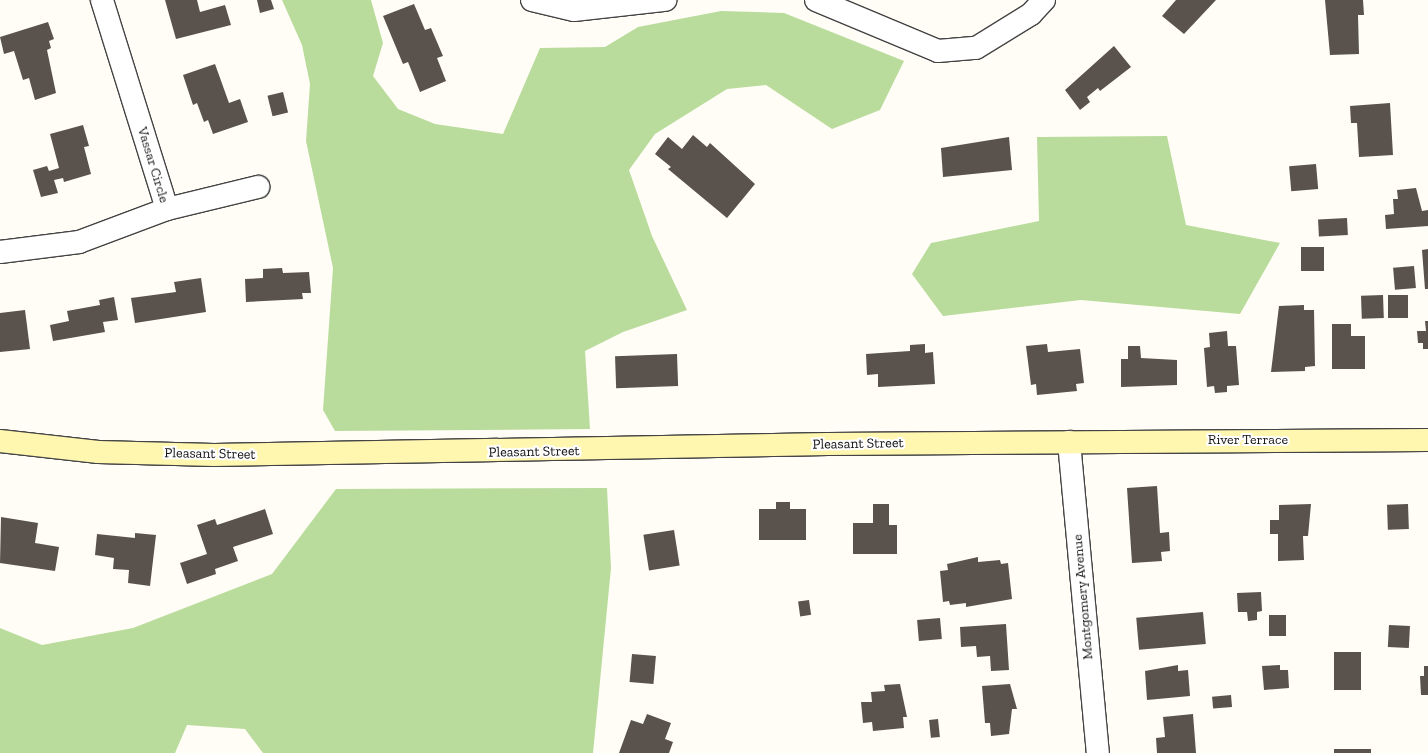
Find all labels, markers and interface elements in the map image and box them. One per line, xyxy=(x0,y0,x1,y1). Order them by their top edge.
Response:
street label: Vassar Circle xyxy=(133,125,173,205)
street label: River Terrace xyxy=(1208,432,1288,448)
street label: Pleasant Street xyxy=(812,435,904,453)
street label: Pleasant Street xyxy=(488,443,580,461)
street label: Pleasant Street xyxy=(164,445,256,463)
street label: Montgomery Avenue xyxy=(1069,533,1097,661)

